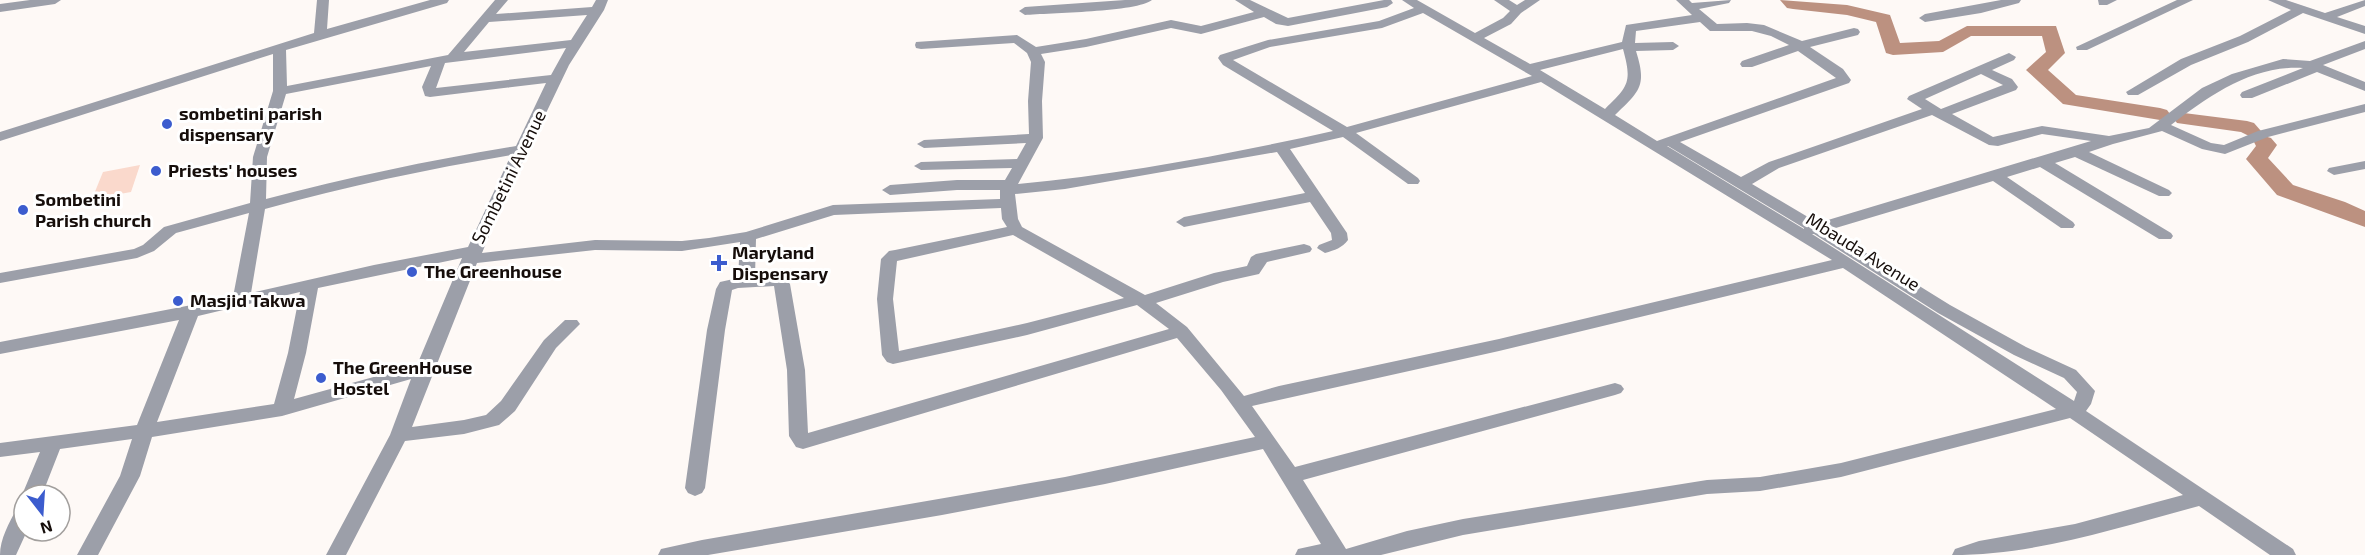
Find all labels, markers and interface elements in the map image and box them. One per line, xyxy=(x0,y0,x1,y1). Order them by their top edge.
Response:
place label: sombetini parish dispensary xyxy=(179,102,322,145)
street label: Sombetini Avenue xyxy=(466,106,550,247)
marker: sombetini parish dispensary xyxy=(160,117,174,131)
place label: Priests' houses xyxy=(168,159,297,181)
marker: Priests' houses xyxy=(149,164,163,178)
place label: Sombetini Parish church xyxy=(35,188,151,231)
marker: Sombetini Parish church xyxy=(16,203,30,217)
street label: Mbauda Avenue xyxy=(1802,207,1925,295)
place label: Maryland Dispensary xyxy=(732,241,829,284)
marker: Maryland Dispensary xyxy=(710,254,728,272)
place label: The Greenhouse xyxy=(424,260,562,282)
marker: The Greenhouse xyxy=(405,265,419,279)
place label: Masjid Takwa xyxy=(190,289,306,311)
marker: Masjid Takwa xyxy=(171,294,185,308)
place label: The GreenHouse Hostel xyxy=(333,356,472,399)
marker: The GreenHouse Hostel xyxy=(314,371,328,385)
north arrow xyxy=(12,483,72,543)
text: N xyxy=(38,517,55,539)

